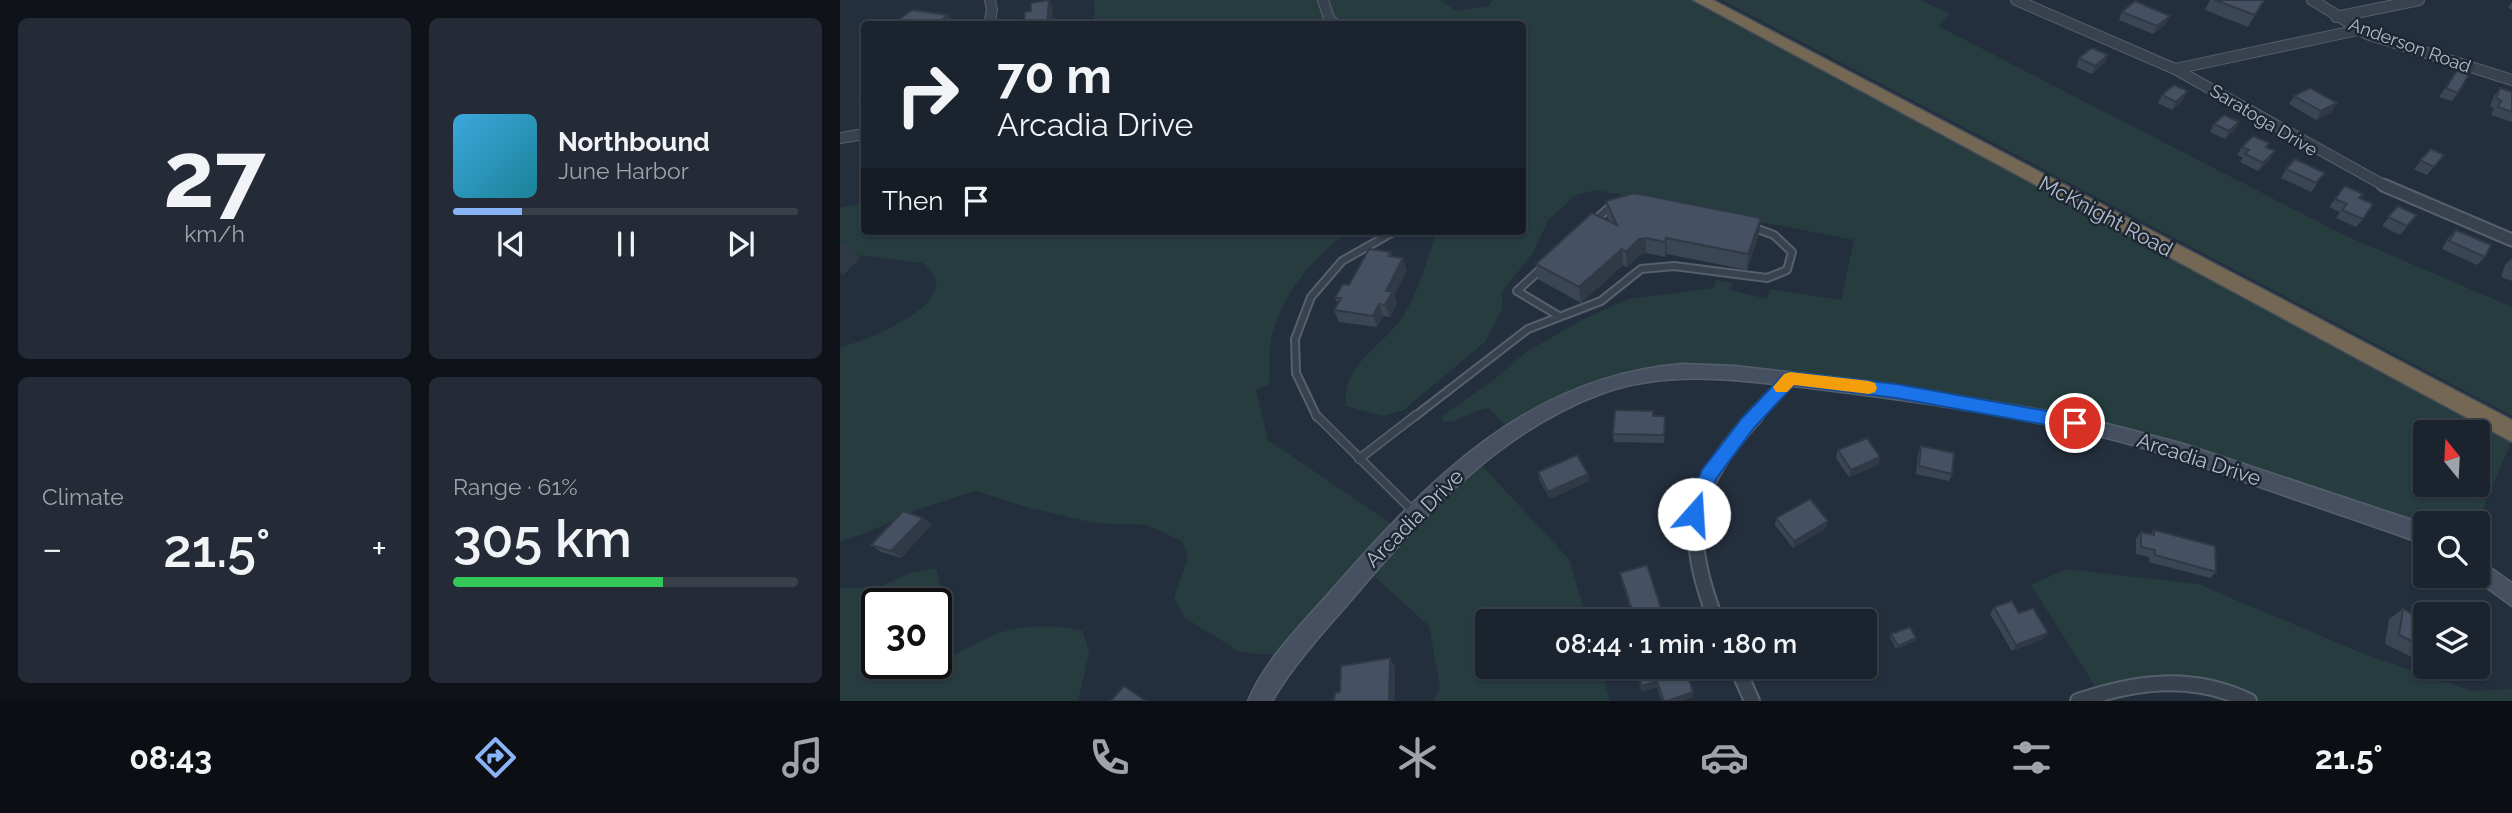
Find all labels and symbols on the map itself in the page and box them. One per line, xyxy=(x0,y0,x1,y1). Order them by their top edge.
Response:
street label: Anderson Road xyxy=(2346,13,2474,77)
street label: Saratoga Drive xyxy=(2206,80,2322,161)
street label: McKnight Road xyxy=(2035,170,2177,262)
pin xyxy=(2045,393,2105,453)
north arrow xyxy=(2413,420,2490,497)
street label: Arcadia Drive xyxy=(2134,427,2264,491)
street label: Arcadia Drive xyxy=(1360,464,1468,572)
position arrow xyxy=(1657,477,1731,551)
speed limit sign: 30 xyxy=(861,588,952,679)

